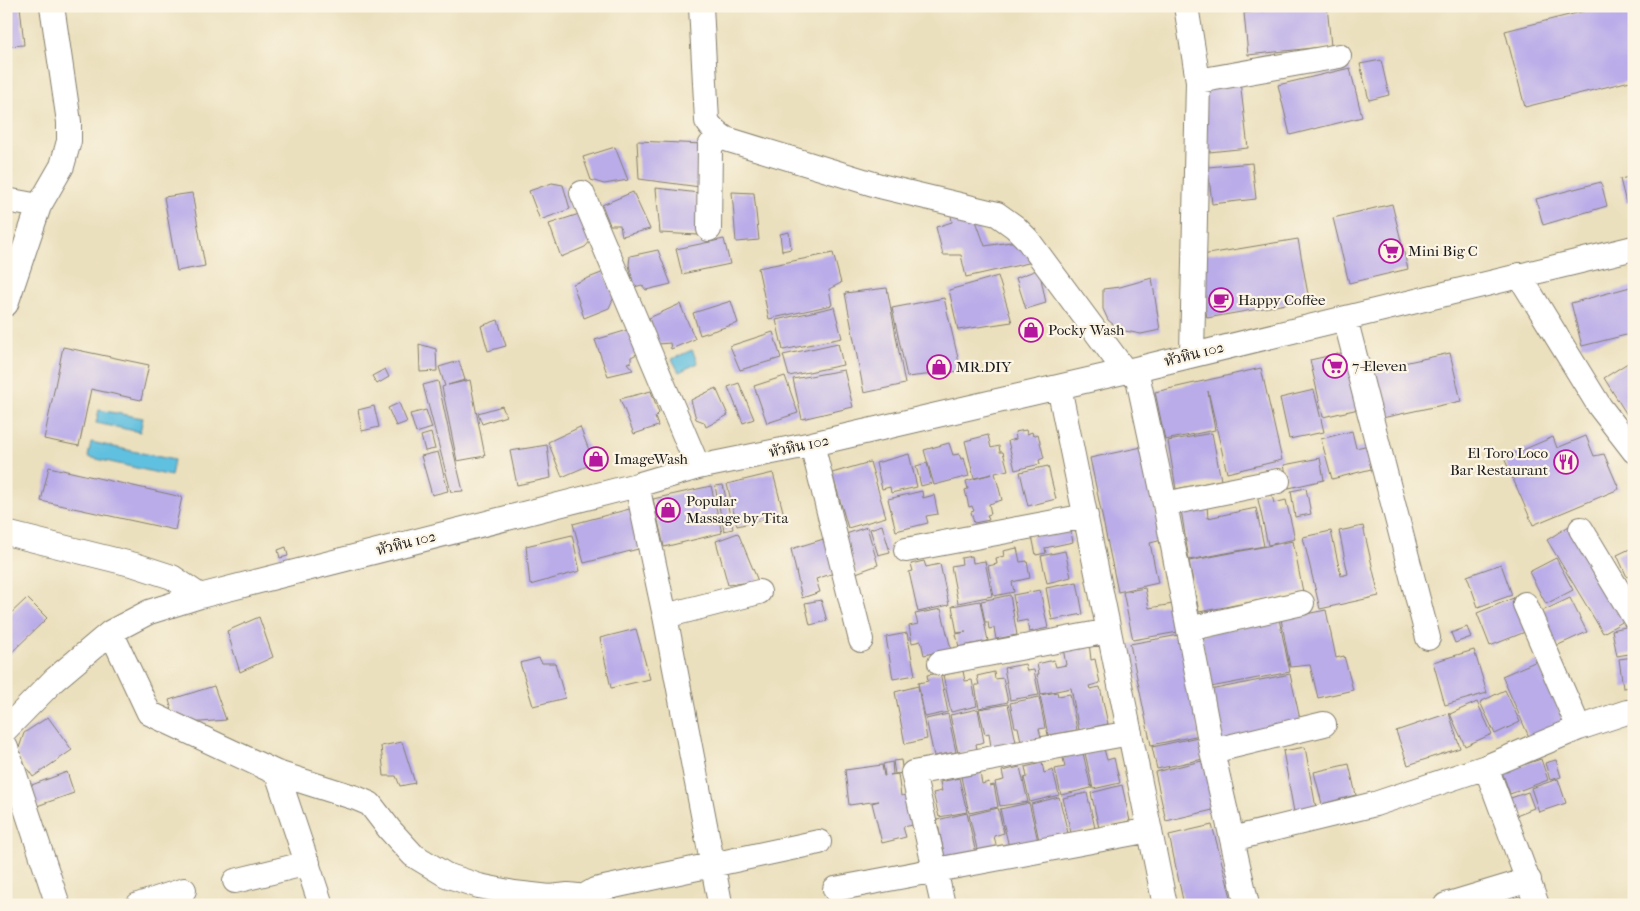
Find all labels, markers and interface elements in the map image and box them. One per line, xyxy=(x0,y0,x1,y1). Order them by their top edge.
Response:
supermarket icon: Mini Big C xyxy=(1378,238,1404,264)
place label: Mini Big C xyxy=(1408,242,1478,260)
cafe icon: Happy Coffee xyxy=(1208,287,1234,313)
place label: Happy Coffee xyxy=(1238,291,1326,309)
shop icon: Pocky Wash xyxy=(1018,317,1044,343)
place label: Pocky Wash xyxy=(1048,321,1125,339)
street label: หัวหิน 102 xyxy=(1162,338,1226,370)
supermarket icon: 7-Eleven xyxy=(1322,353,1348,379)
shop icon: MR.DIY xyxy=(926,354,952,380)
place label: 7-Eleven xyxy=(1352,357,1407,375)
place label: MR.DIY xyxy=(956,358,1012,376)
street label: หัวหิน 102 xyxy=(767,431,831,461)
place label: El Toro Loco Bar Restaurant xyxy=(1450,444,1549,479)
shop icon: ImageWash xyxy=(583,446,609,472)
restaurant icon: El Toro Loco Bar Restaurant xyxy=(1553,449,1579,475)
place label: ImageWash xyxy=(614,450,689,468)
place label: Popular Massage by Tita xyxy=(686,492,789,527)
shop icon: Popular Massage by Tita xyxy=(655,497,681,523)
street label: หัวหิน 102 xyxy=(374,527,438,559)

